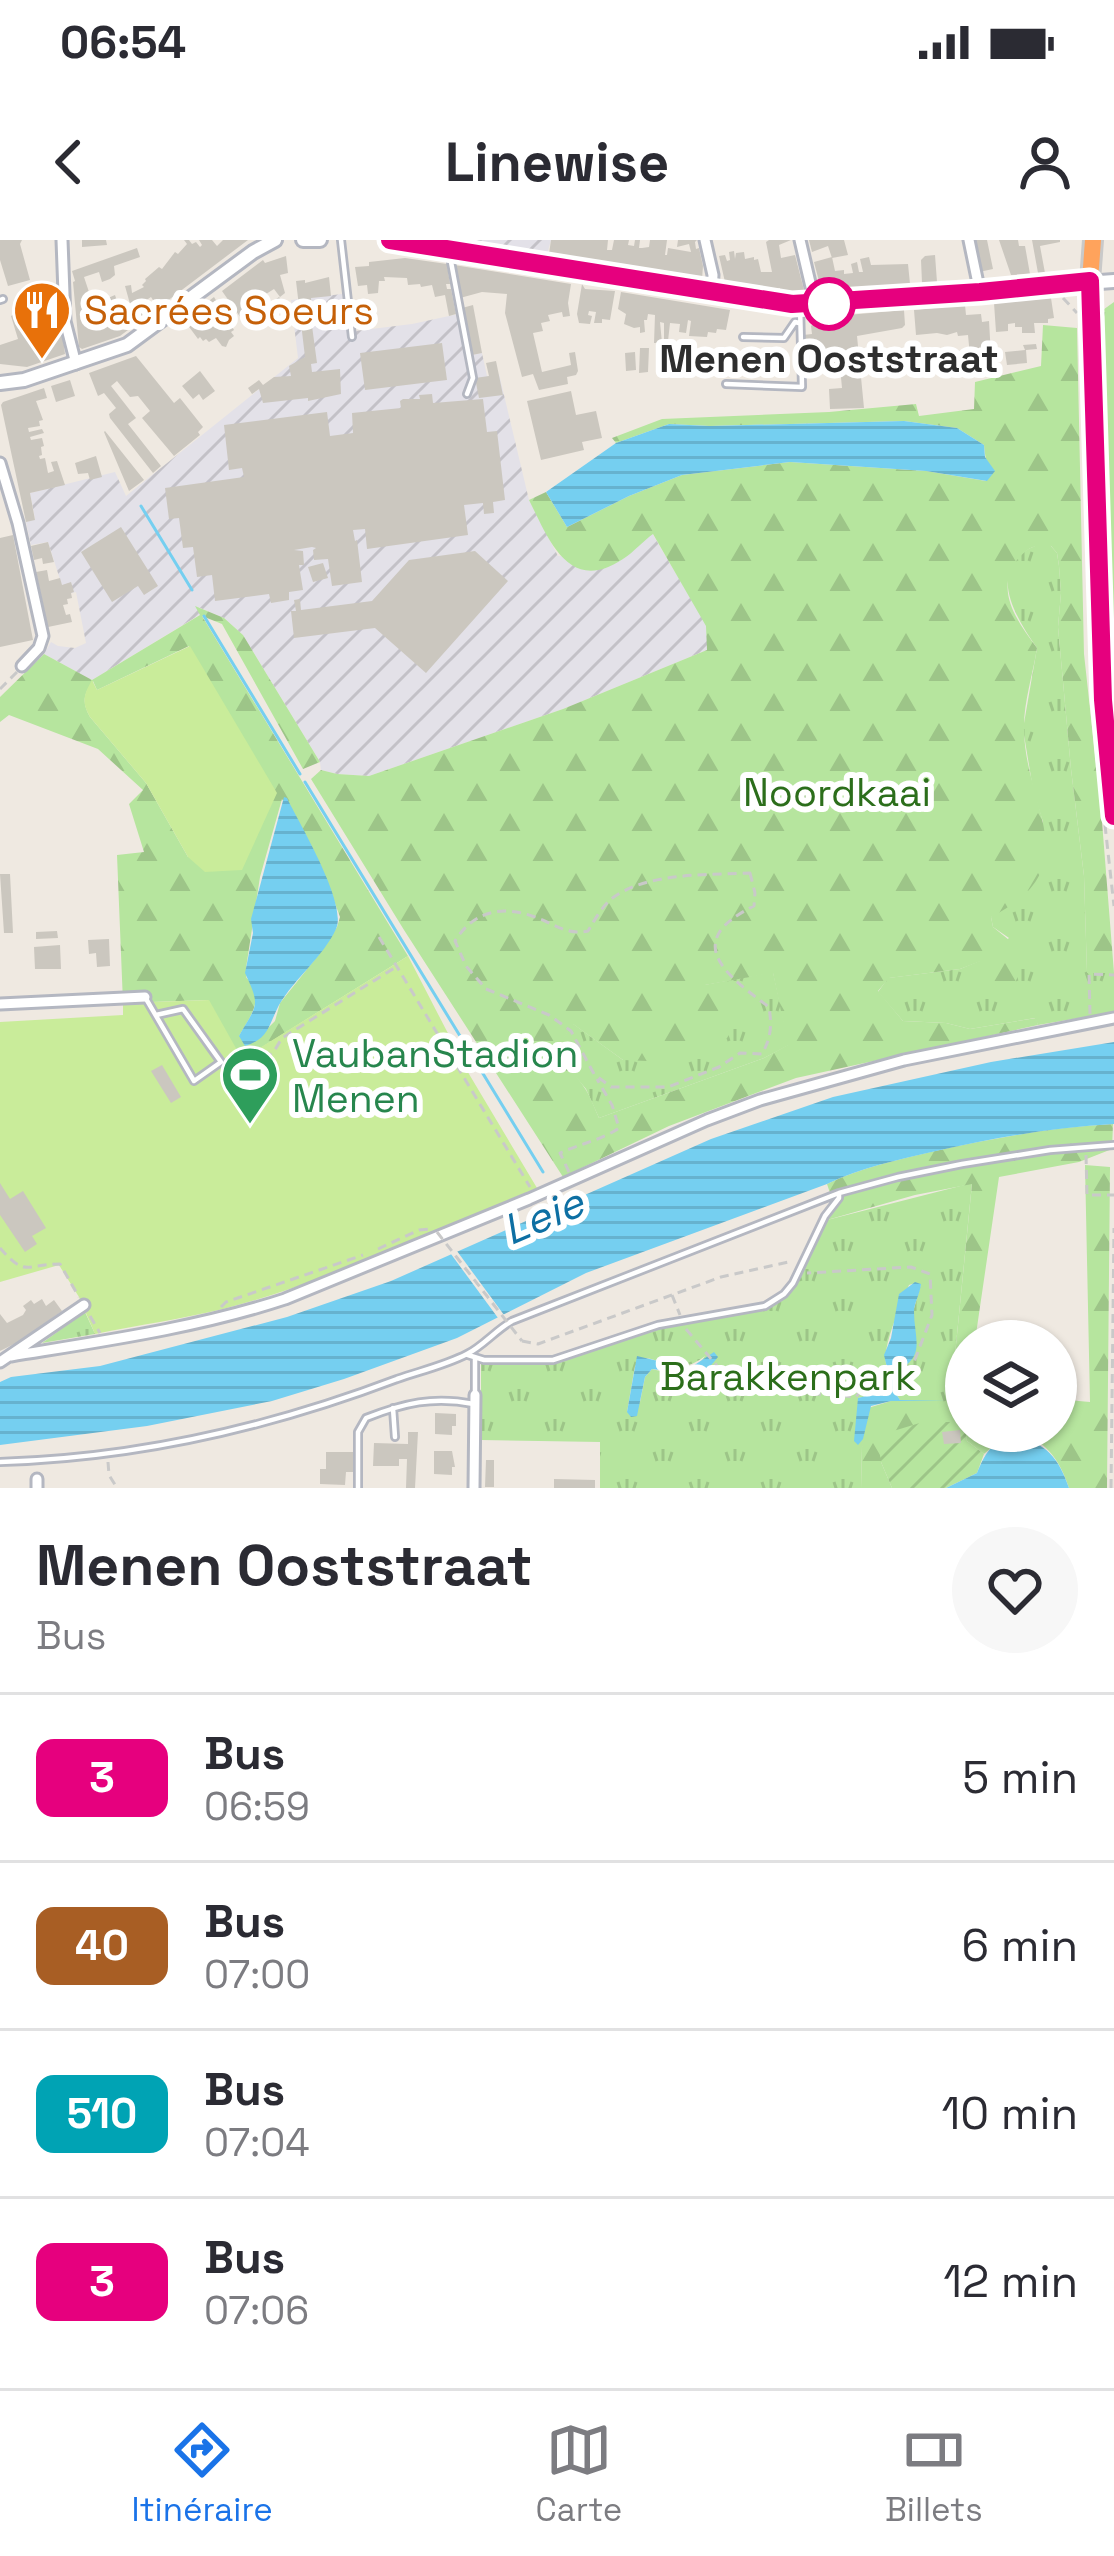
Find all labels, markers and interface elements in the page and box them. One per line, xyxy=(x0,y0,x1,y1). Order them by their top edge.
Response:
text: 06:54 xyxy=(60,14,186,71)
text: Linewise xyxy=(445,128,669,197)
icon: back xyxy=(36,129,102,195)
icon: person xyxy=(1012,129,1078,195)
restaurant icon: Sacrées Soeurs xyxy=(11,279,73,361)
marker: Menen Ooststraat xyxy=(804,279,854,329)
place label: Sacrées Soeurs xyxy=(84,286,374,335)
place label: Menen Ooststraat xyxy=(659,334,999,383)
park label: Noordkaai xyxy=(743,768,931,817)
place label: VaubanStadion Menen xyxy=(292,1029,578,1123)
sports icon: VaubanStadion Menen xyxy=(219,1044,281,1126)
water label: Leie xyxy=(495,1175,593,1257)
map controls xyxy=(945,1320,1077,1452)
button: layers xyxy=(945,1320,1077,1452)
park label: Barakkenpark xyxy=(660,1352,916,1401)
button: heart xyxy=(952,1527,1078,1653)
text: Menen Ooststraat xyxy=(36,1529,532,1602)
text: Bus xyxy=(36,1611,106,1660)
text: Bus xyxy=(204,1725,285,1782)
text: 5 min xyxy=(962,1749,1078,1806)
text: 3 xyxy=(89,1751,115,1804)
text: 06:59 xyxy=(204,1782,310,1831)
text: Bus xyxy=(204,1893,285,1950)
text: 6 min xyxy=(962,1917,1078,1974)
text: 40 xyxy=(75,1919,129,1972)
text: 07:00 xyxy=(204,1950,310,1999)
text: Bus xyxy=(204,2061,285,2118)
text: 10 min xyxy=(941,2085,1078,2142)
text: 510 xyxy=(67,2087,137,2140)
text: 07:04 xyxy=(204,2118,310,2167)
text: Bus xyxy=(204,2229,285,2286)
text: 12 min xyxy=(943,2253,1078,2310)
text: 3 xyxy=(89,2255,115,2308)
text: 07:06 xyxy=(204,2286,309,2335)
tab: Itinéraire xyxy=(131,2417,273,2531)
tab: Carte xyxy=(536,2417,622,2531)
tab: Billets xyxy=(885,2417,983,2531)

